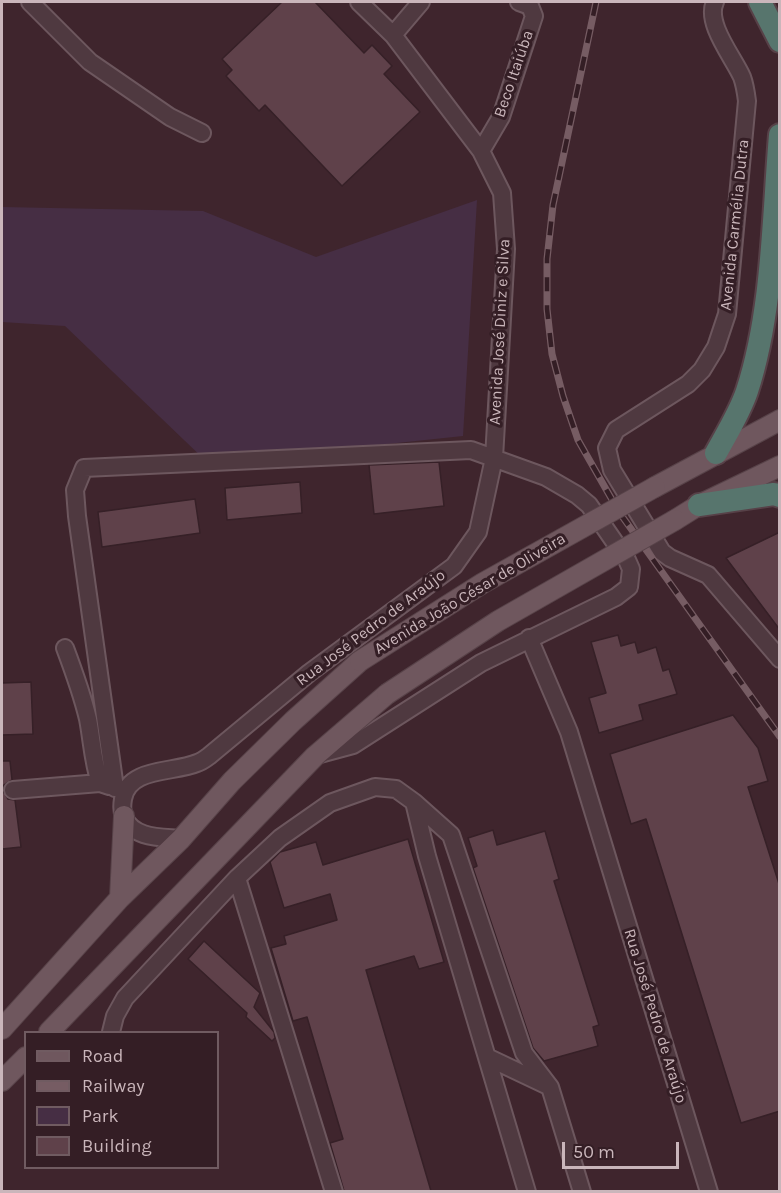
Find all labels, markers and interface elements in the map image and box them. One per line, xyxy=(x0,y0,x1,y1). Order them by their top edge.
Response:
street label: Beco Itaiúba xyxy=(490,28,538,120)
street label: Avenida Carmélia Dutra xyxy=(716,139,754,311)
street label: Avenida José Diniz e Silva xyxy=(486,239,514,425)
street label: Avenida João César de Oliveira xyxy=(371,529,569,659)
street label: Rua José Pedro de Araújo xyxy=(293,566,449,690)
street label: Rua José Pedro de Araújo xyxy=(619,926,691,1106)
legend xyxy=(24,1031,219,1169)
text: Road xyxy=(82,1045,123,1067)
text: Railway xyxy=(82,1075,145,1097)
text: Park xyxy=(82,1105,119,1127)
scale bar xyxy=(565,1130,682,1168)
text: Building xyxy=(82,1135,152,1157)
text: 50 m xyxy=(573,1141,615,1163)

